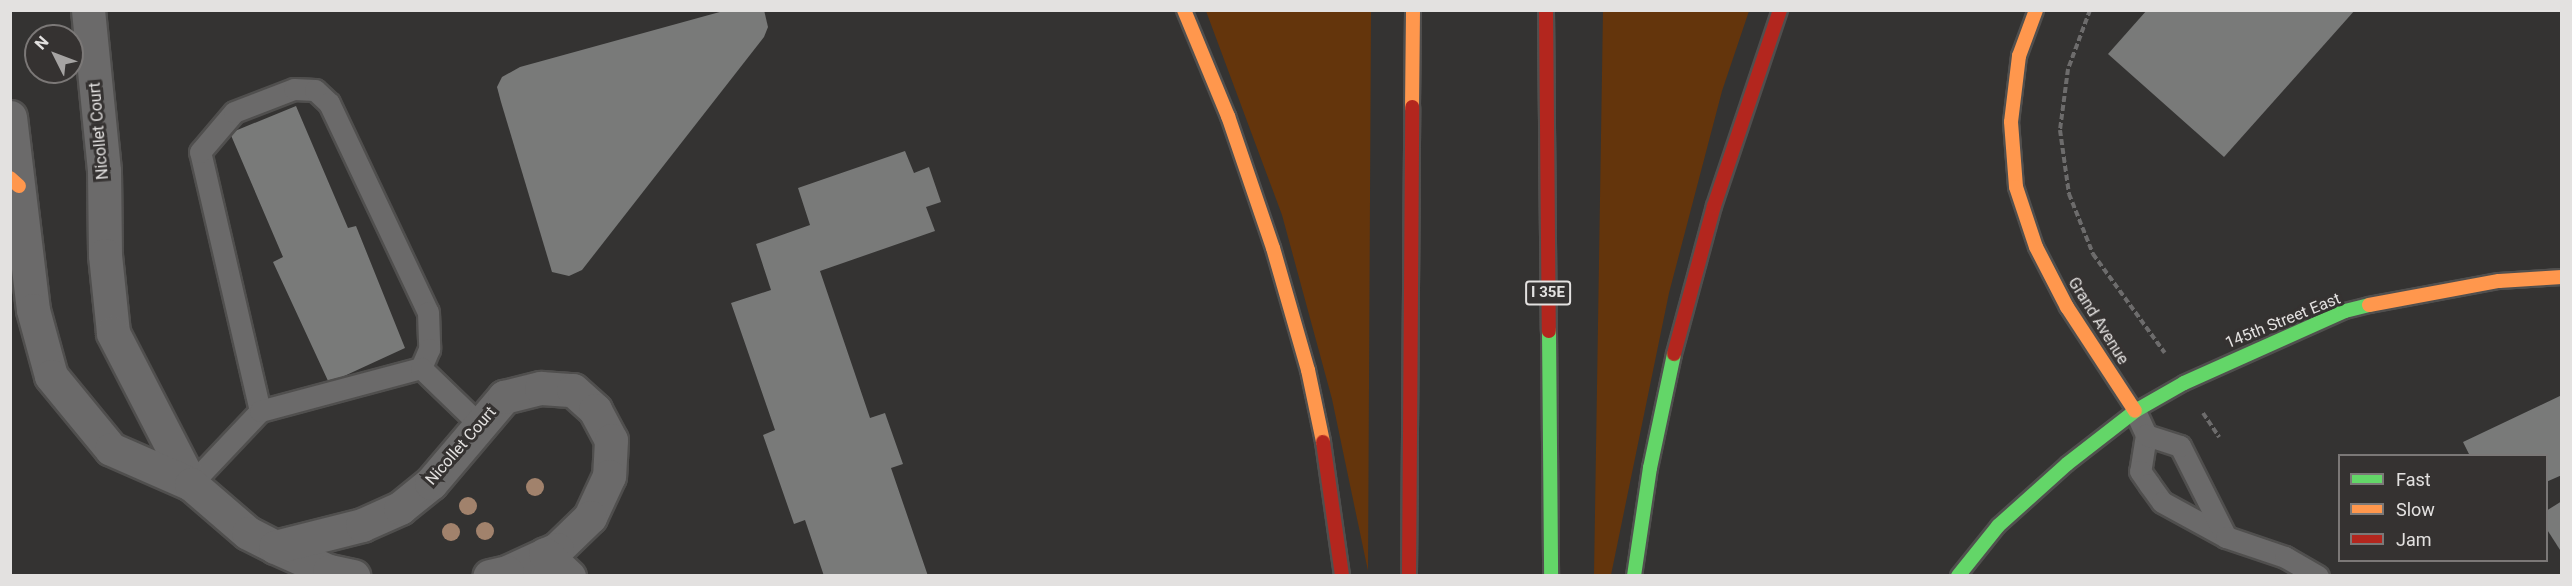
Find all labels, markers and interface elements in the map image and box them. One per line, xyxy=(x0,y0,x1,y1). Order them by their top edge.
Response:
north arrow xyxy=(24,24,84,84)
text: N xyxy=(31,32,53,54)
street label: Nicollet Court xyxy=(85,82,113,180)
street label: Grand Avenue xyxy=(2064,274,2132,368)
road number: I 35E xyxy=(1524,281,1572,305)
street label: 145th Street East xyxy=(2223,289,2343,353)
street label: Nicollet Court xyxy=(422,403,500,489)
legend xyxy=(2338,454,2548,562)
text: Fast xyxy=(2396,469,2431,490)
text: Slow xyxy=(2396,499,2435,520)
text: Jam xyxy=(2396,529,2432,550)

